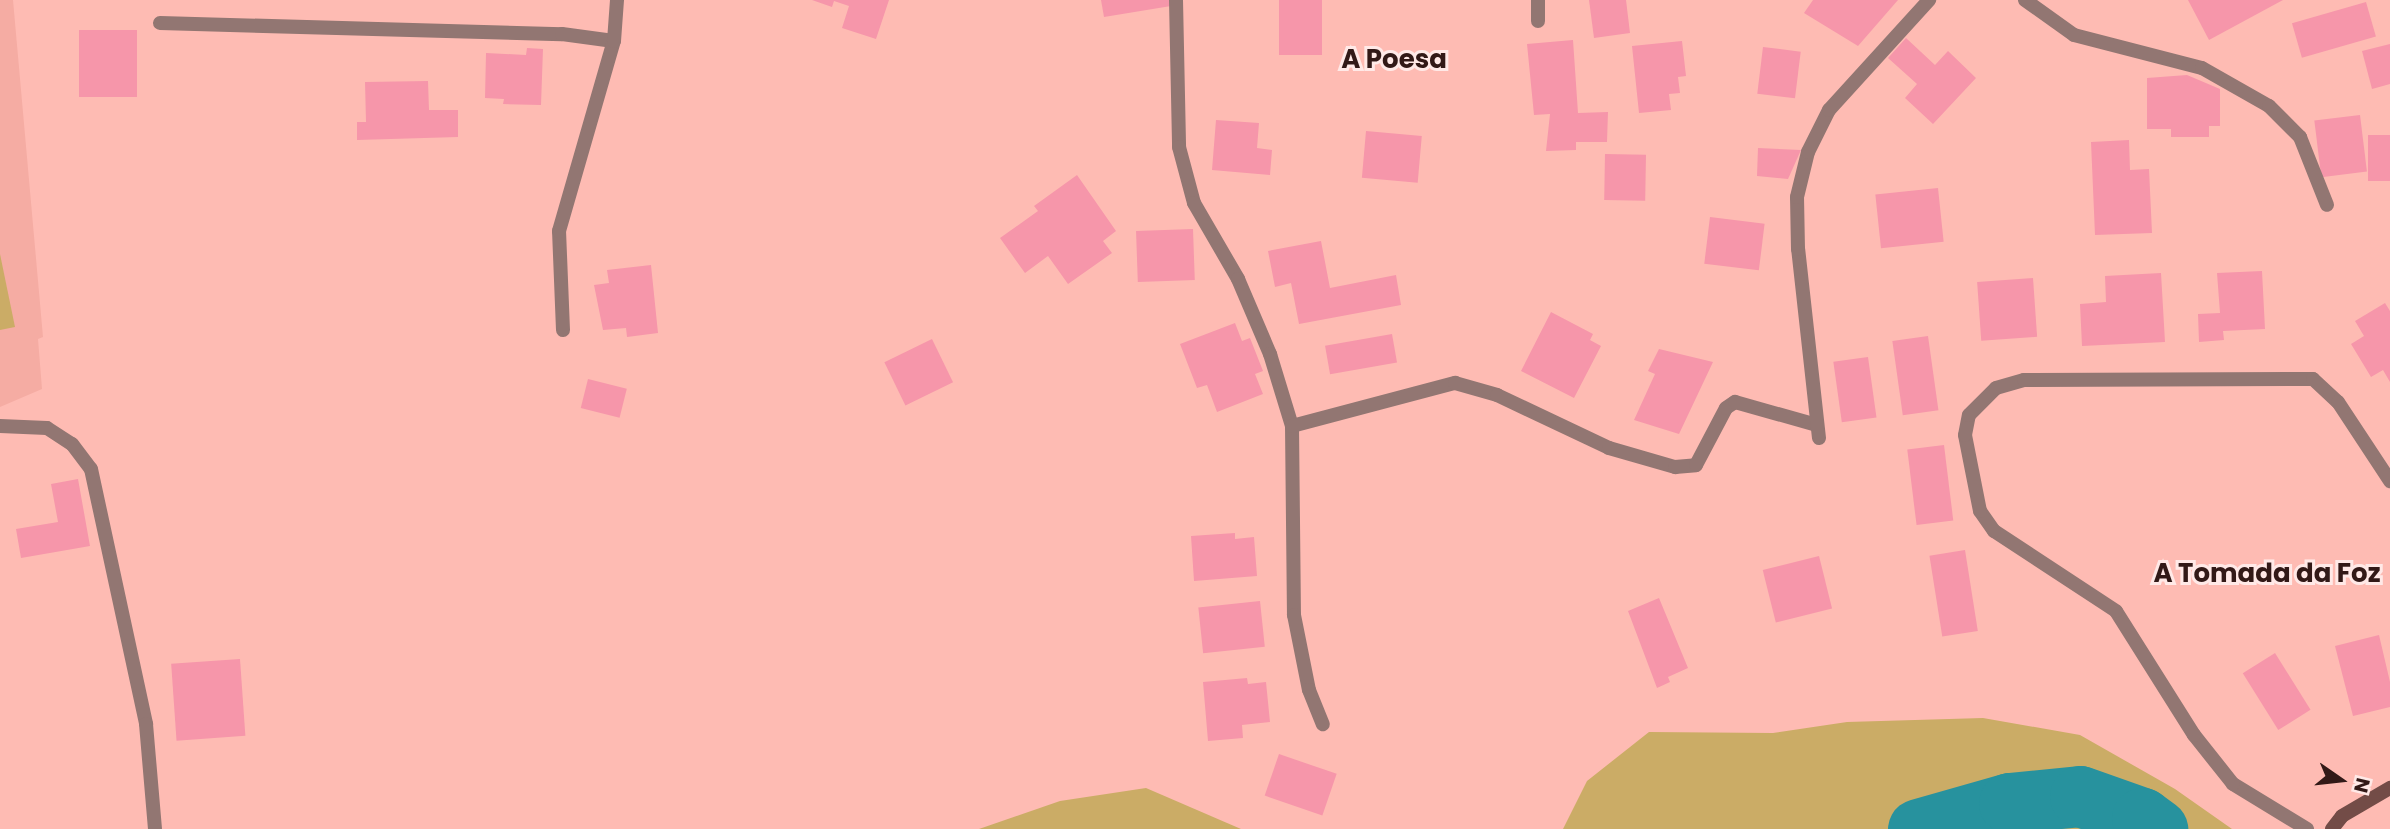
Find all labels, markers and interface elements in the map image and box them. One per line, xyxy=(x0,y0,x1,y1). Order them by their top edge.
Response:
district label: A Poesa xyxy=(1341,44,1447,76)
district label: A Tomada da Foz xyxy=(2153,558,2381,590)
north arrow xyxy=(2306,745,2376,815)
text: N xyxy=(2347,775,2377,795)

